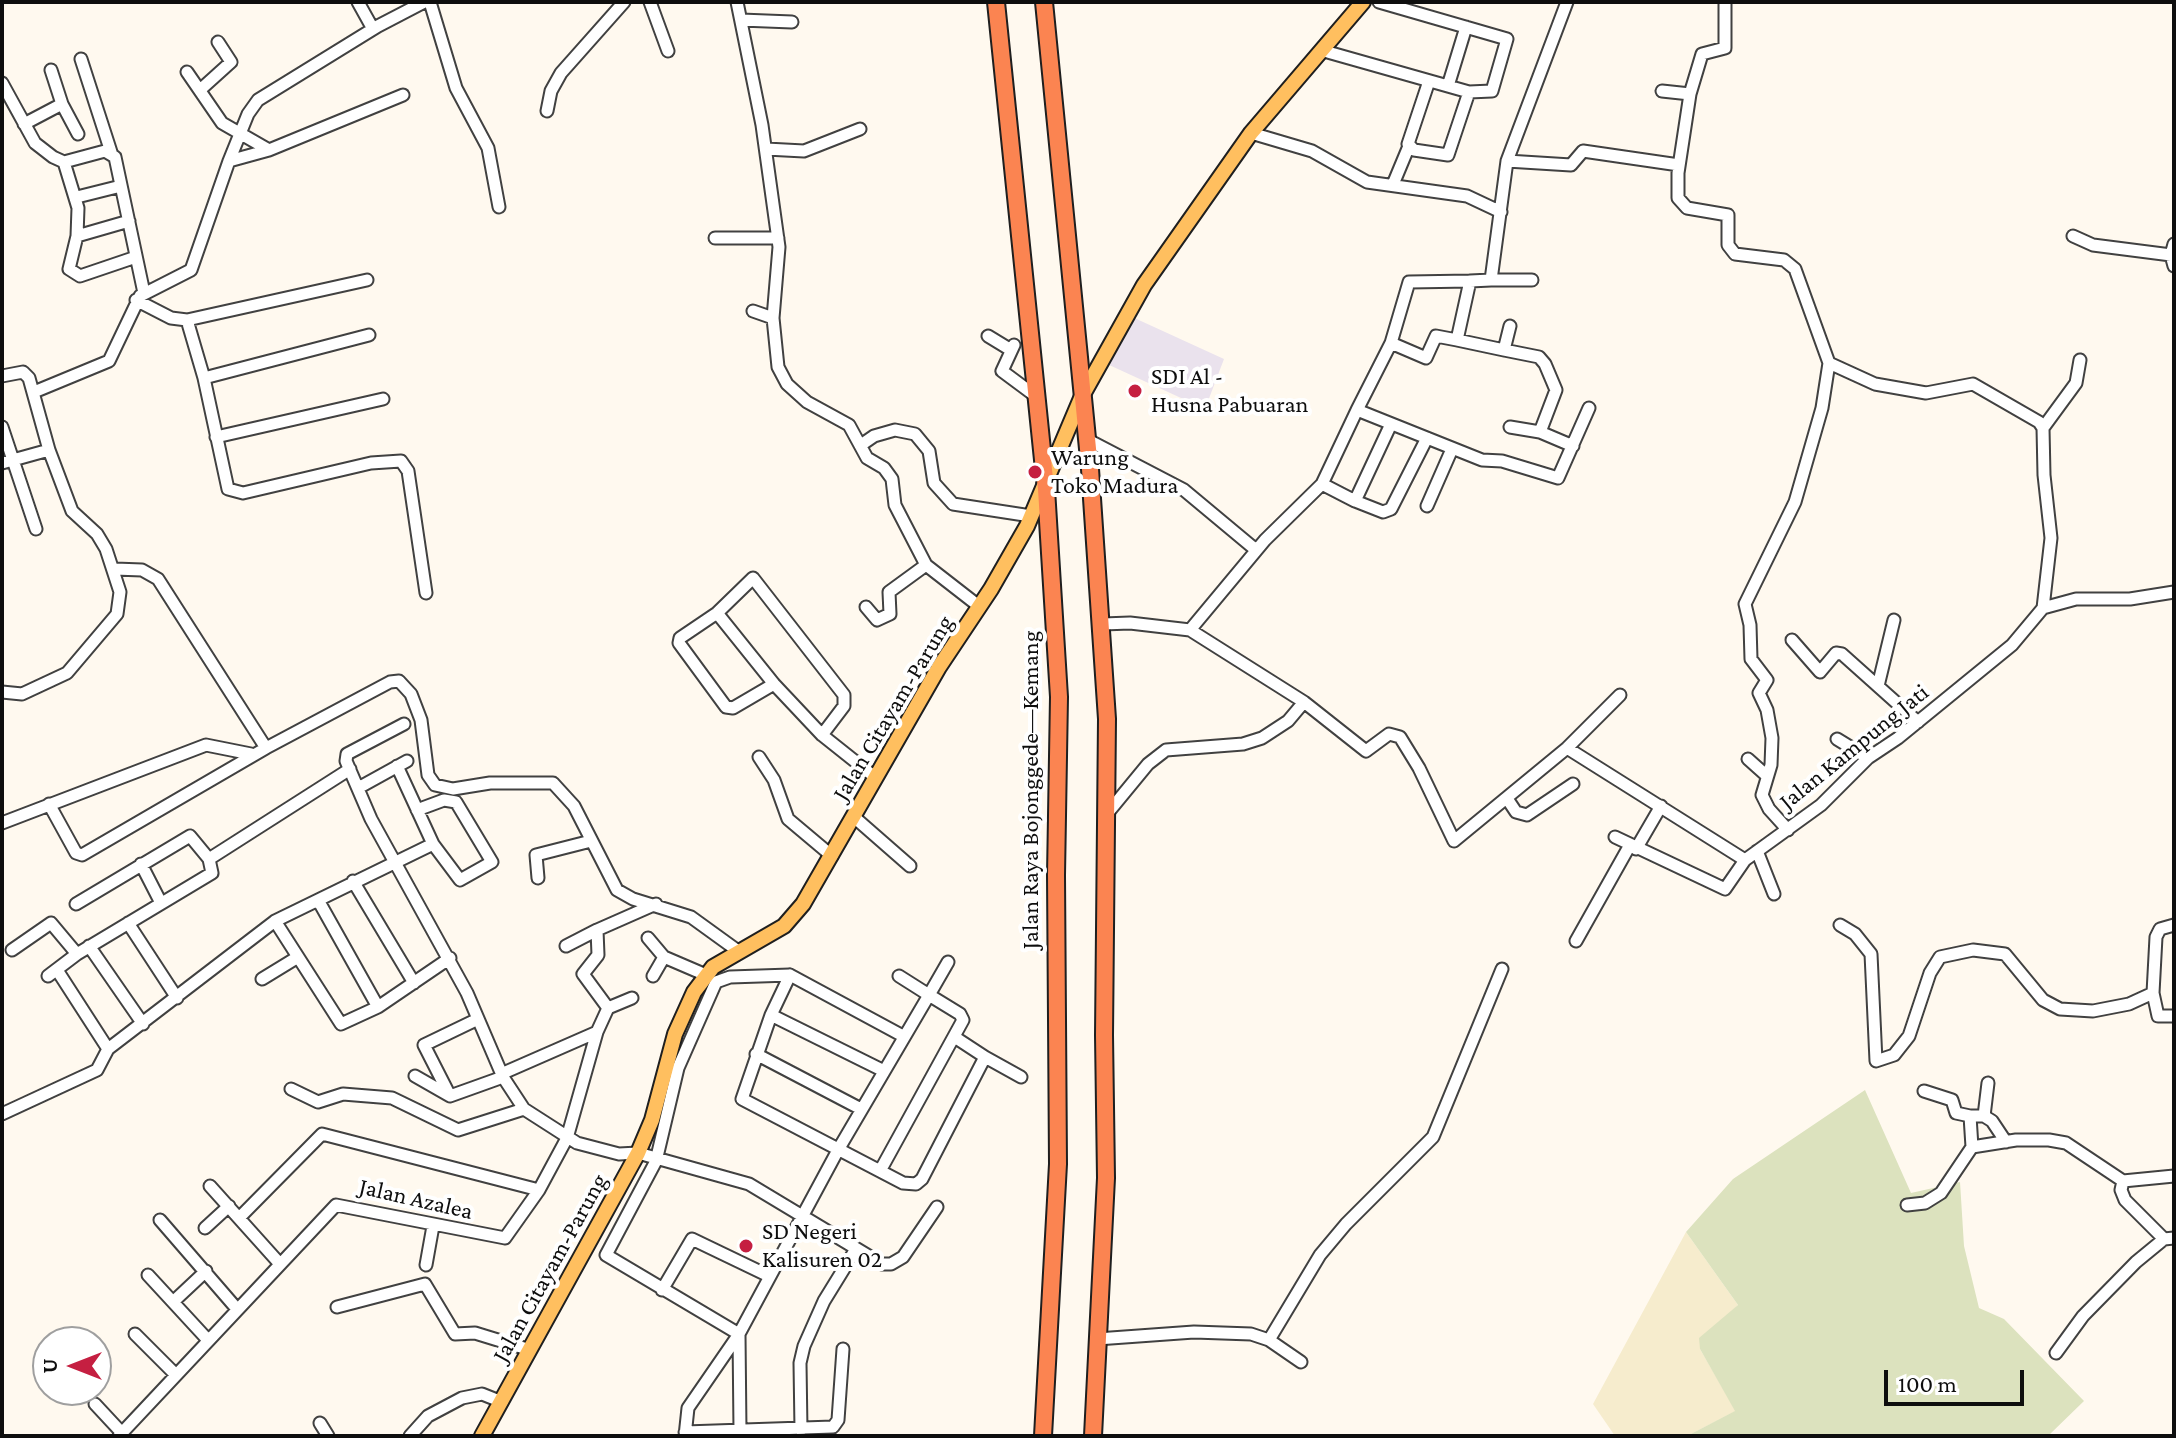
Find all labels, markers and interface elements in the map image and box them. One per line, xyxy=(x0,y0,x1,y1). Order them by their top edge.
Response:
place label: SDI Al - Husna Pabuaran xyxy=(1151,363,1308,419)
marker: SDI Al - Husna Pabuaran xyxy=(1126,382,1144,400)
place label: Warung Toko Madura xyxy=(1051,444,1178,500)
marker: Warung Toko Madura xyxy=(1026,463,1044,481)
street label: Jalan Citayam-Parung xyxy=(826,610,960,806)
street label: Jalan Raya Bojonggede—Kemang xyxy=(1017,631,1045,949)
street label: Jalan Kampung Jati xyxy=(1774,678,1934,816)
street label: Jalan Citayam-Parung xyxy=(486,1169,614,1367)
street label: Jalan Azalea xyxy=(356,1172,476,1226)
place label: SD Negeri Kalisuren 02 xyxy=(762,1218,882,1274)
marker: SD Negeri Kalisuren 02 xyxy=(737,1237,755,1255)
north arrow xyxy=(32,1326,112,1406)
scale bar xyxy=(1888,1354,2028,1404)
text: U xyxy=(37,1358,62,1374)
text: 100 m xyxy=(1898,1370,1957,1397)

